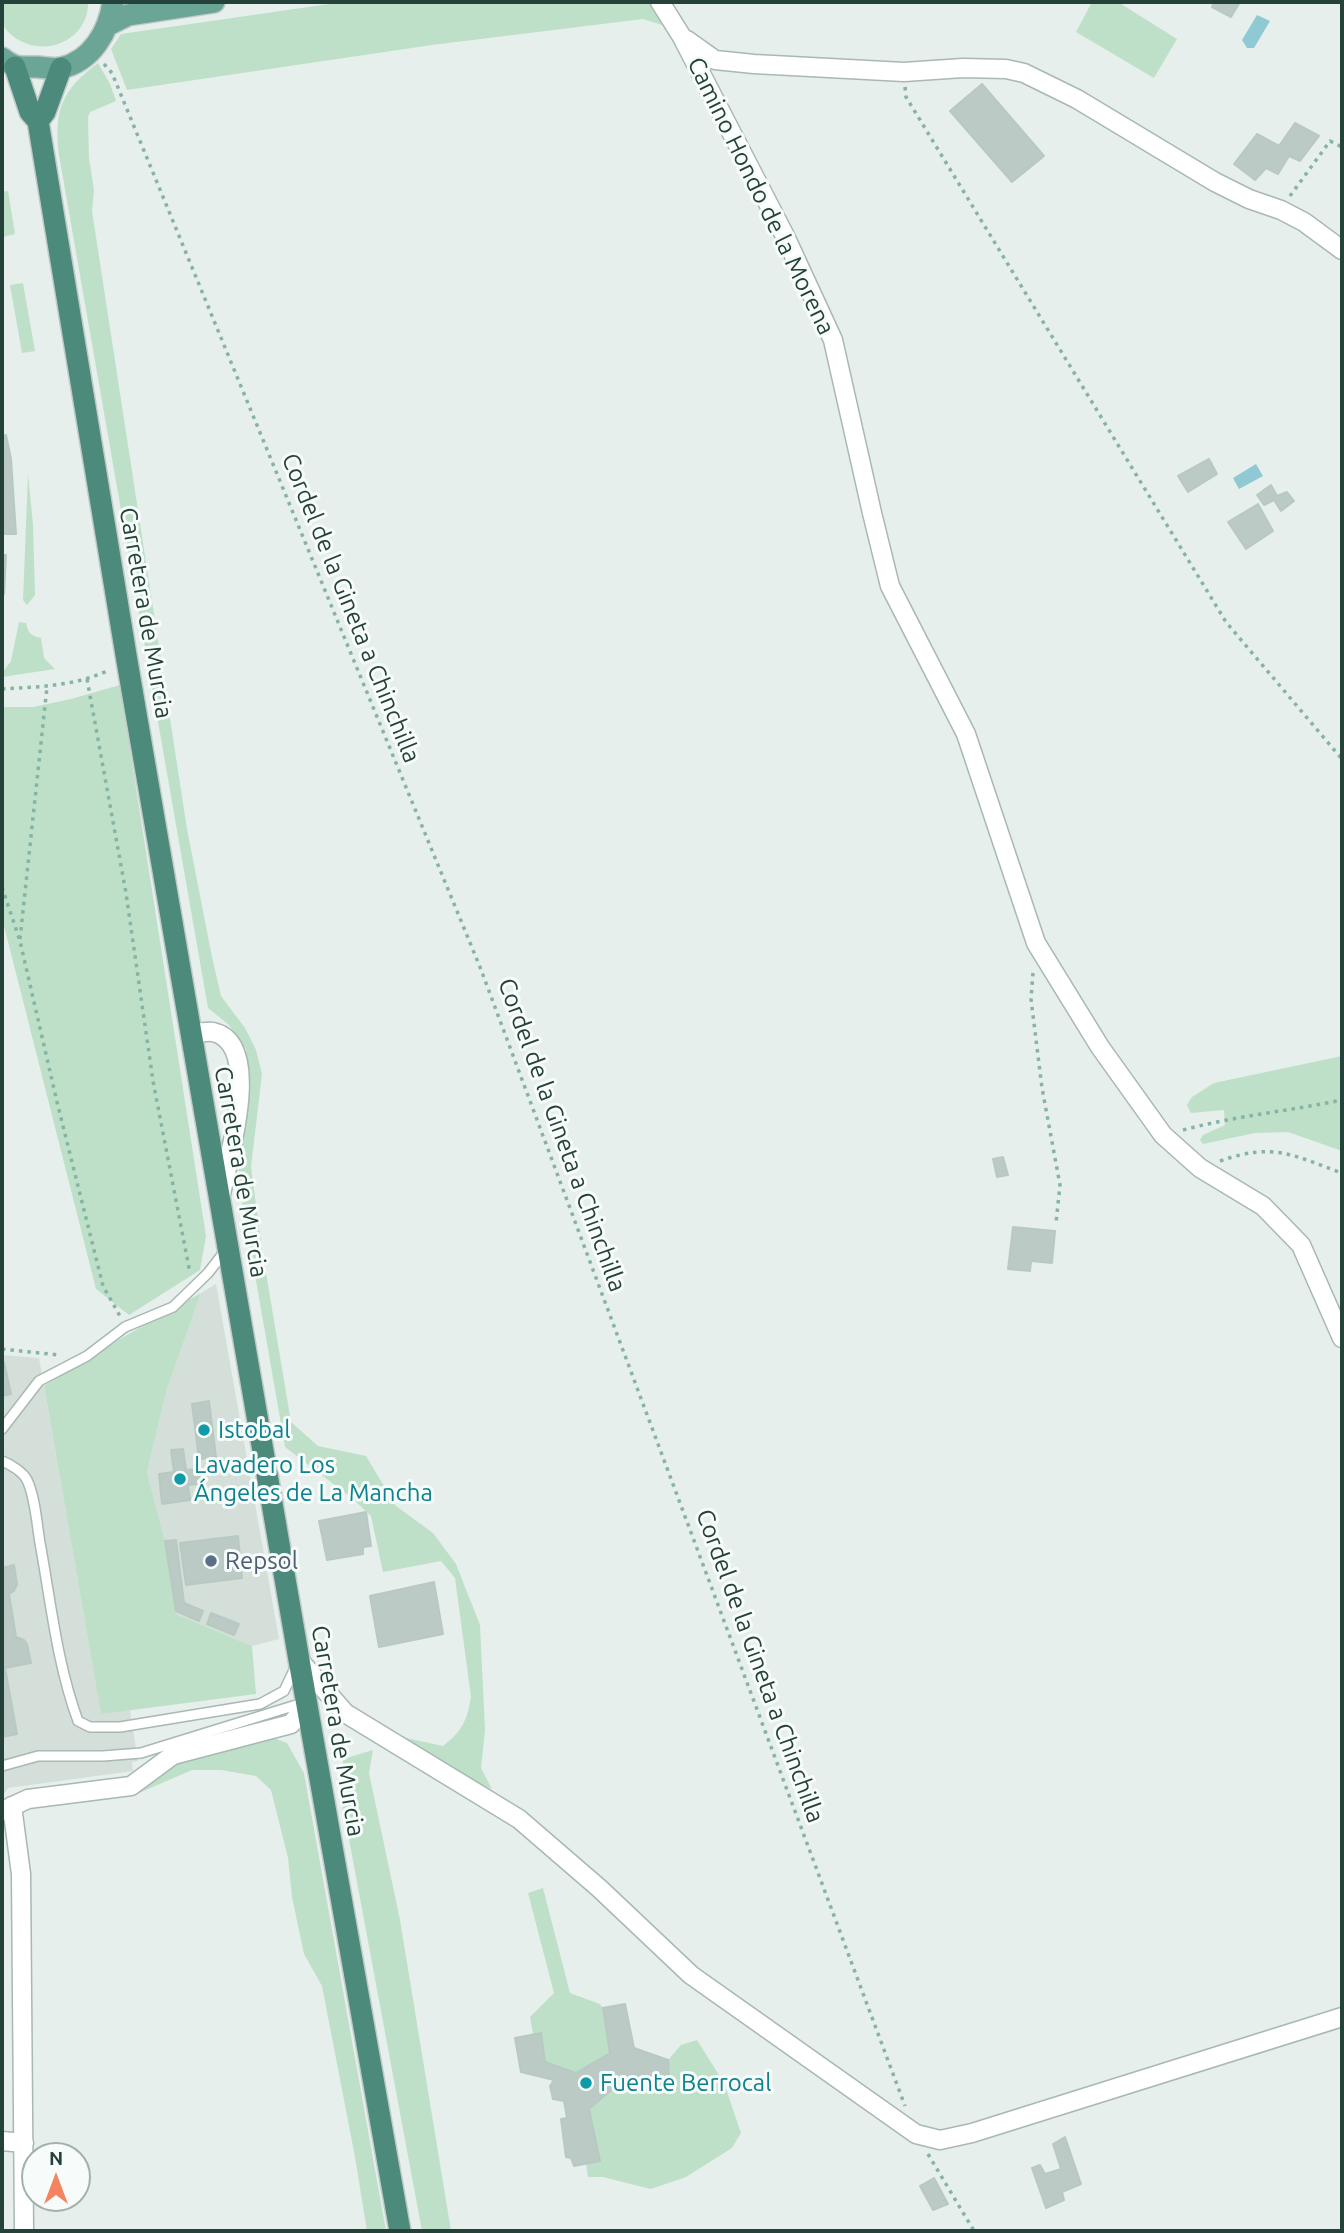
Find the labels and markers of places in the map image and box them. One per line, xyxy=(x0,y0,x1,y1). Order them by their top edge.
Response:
place label: Istobal xyxy=(218,1416,291,1444)
marker: Istobal xyxy=(196,1422,212,1438)
place label: Lavadero Los Ángeles de La Mancha xyxy=(194,1451,433,1507)
marker: Lavadero Los Ángeles de La Mancha xyxy=(172,1471,188,1487)
place label: Repsol xyxy=(225,1547,298,1575)
marker: Repsol xyxy=(203,1553,219,1569)
place label: Fuente Berrocal xyxy=(600,2069,771,2097)
marker: Fuente Berrocal xyxy=(578,2075,594,2091)

